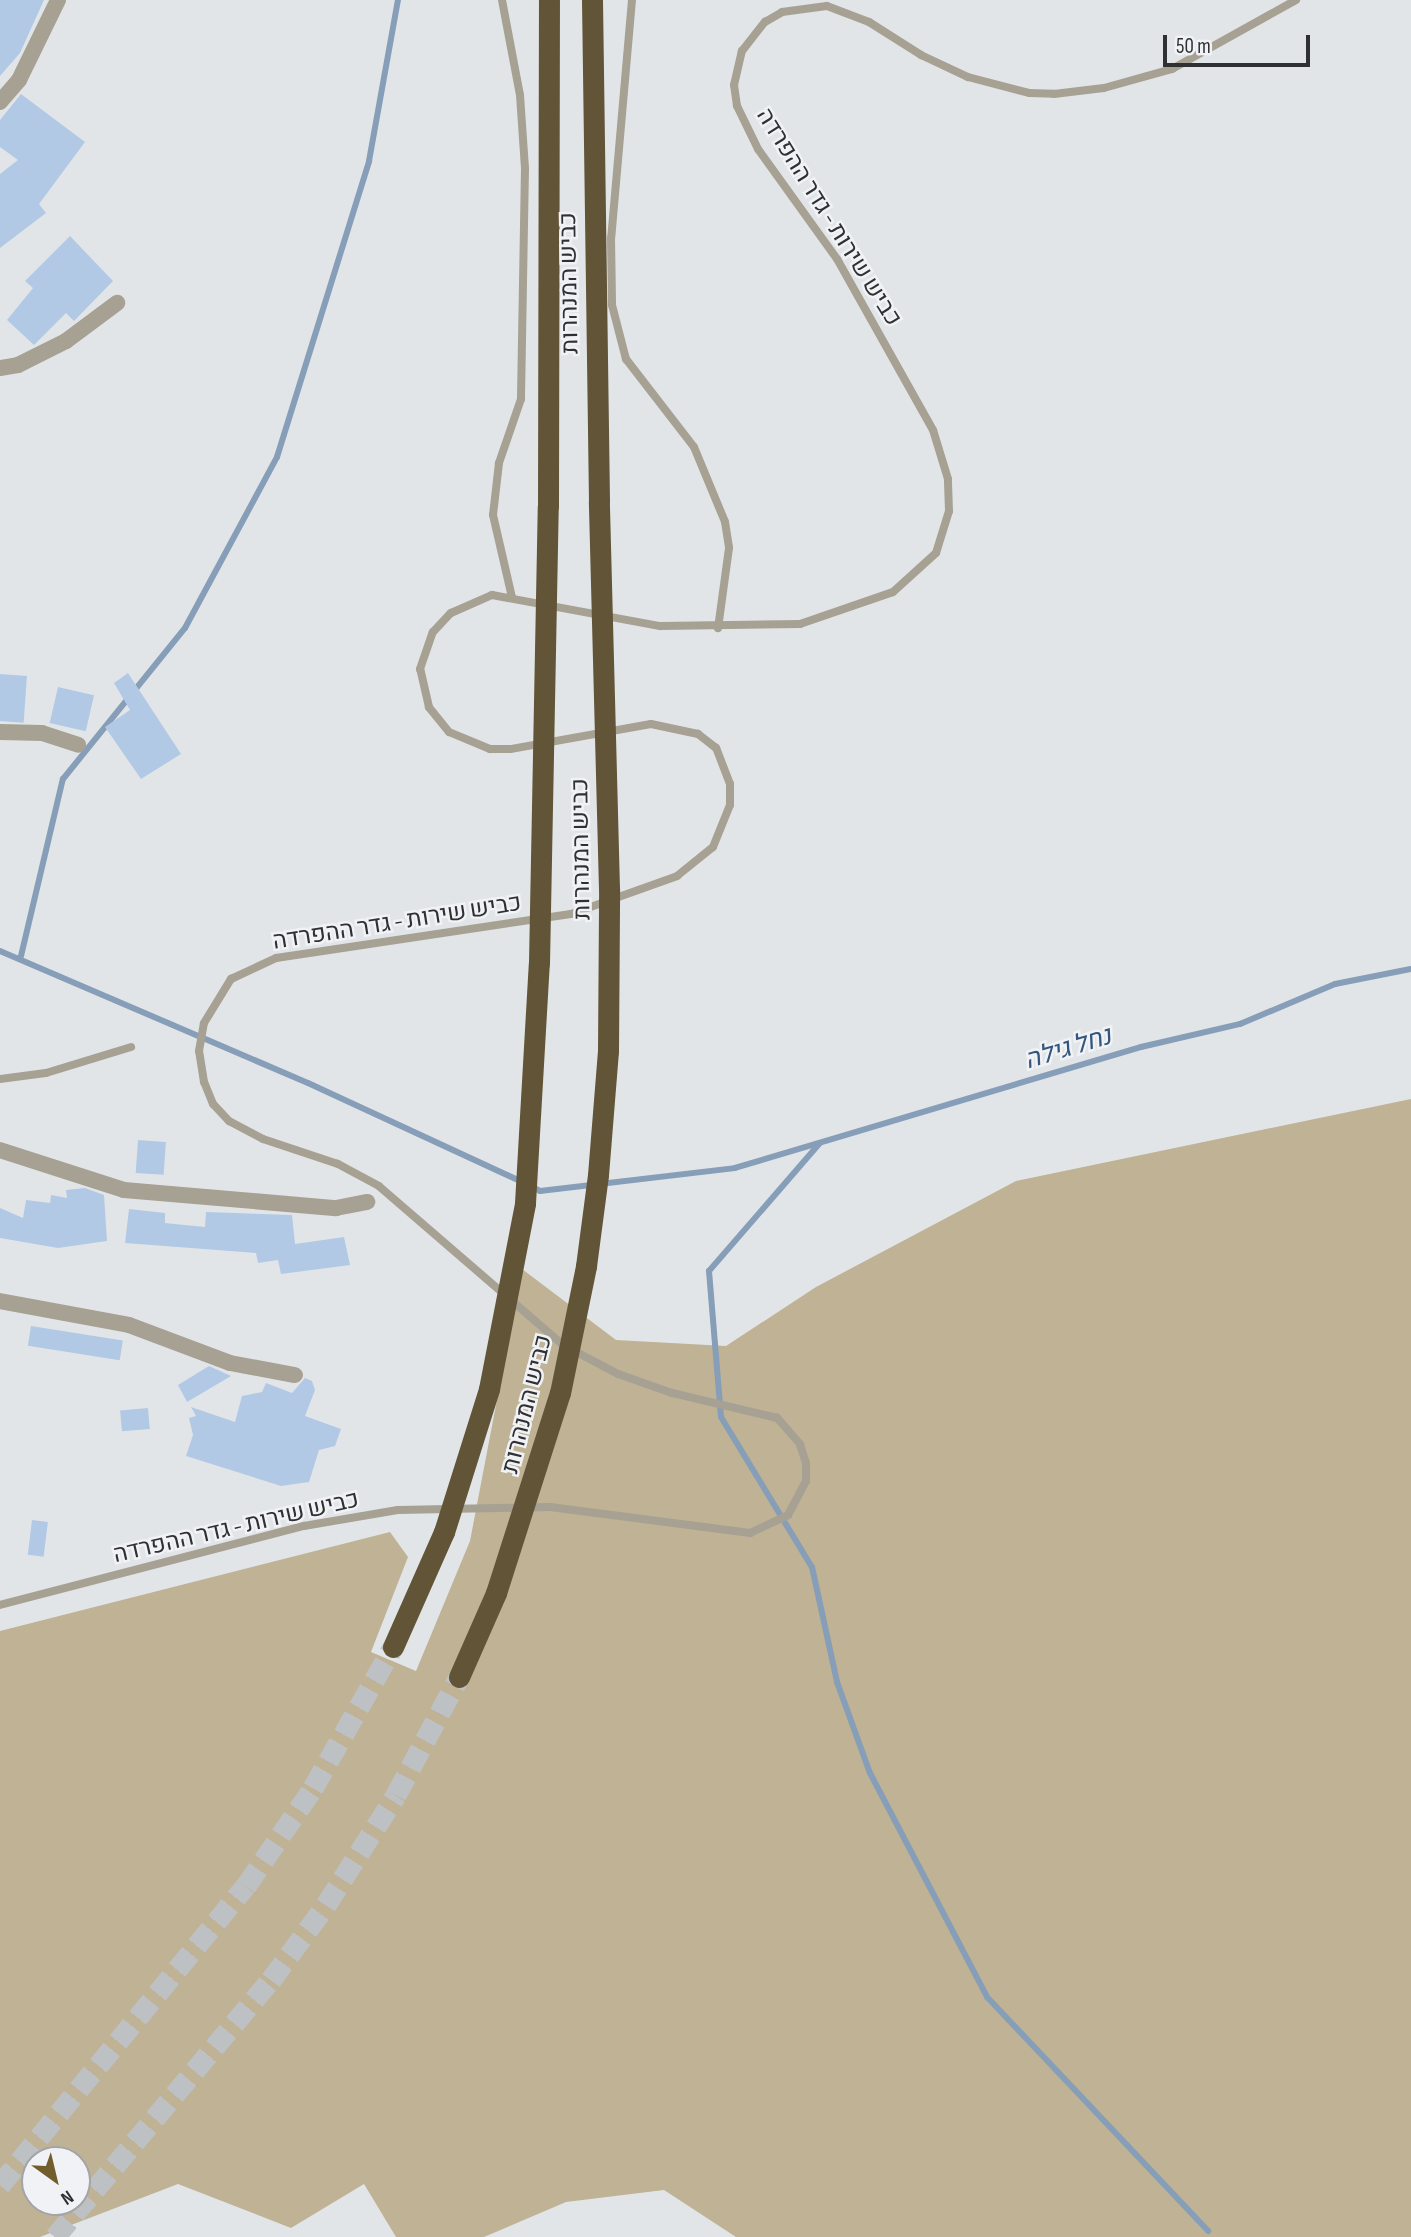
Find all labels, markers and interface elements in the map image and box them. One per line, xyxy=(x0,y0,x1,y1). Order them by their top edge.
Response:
scale bar xyxy=(1166,21,1313,65)
text: 50 m xyxy=(1176,34,1211,59)
street label: כביש שירות - גדר ההפרדה xyxy=(750,103,908,331)
street label: כביש המנהרות xyxy=(553,212,585,354)
street label: כביש המנהרות xyxy=(565,778,597,920)
street label: כביש שירות - גדר ההפרדה xyxy=(271,888,523,956)
water label: נחל גילה xyxy=(1021,1021,1115,1077)
street label: כביש המנהרות xyxy=(496,1332,558,1476)
street label: כביש שירות - גדר ההפרדה xyxy=(110,1485,362,1569)
north arrow xyxy=(21,2146,91,2216)
text: N xyxy=(56,2185,78,2210)

